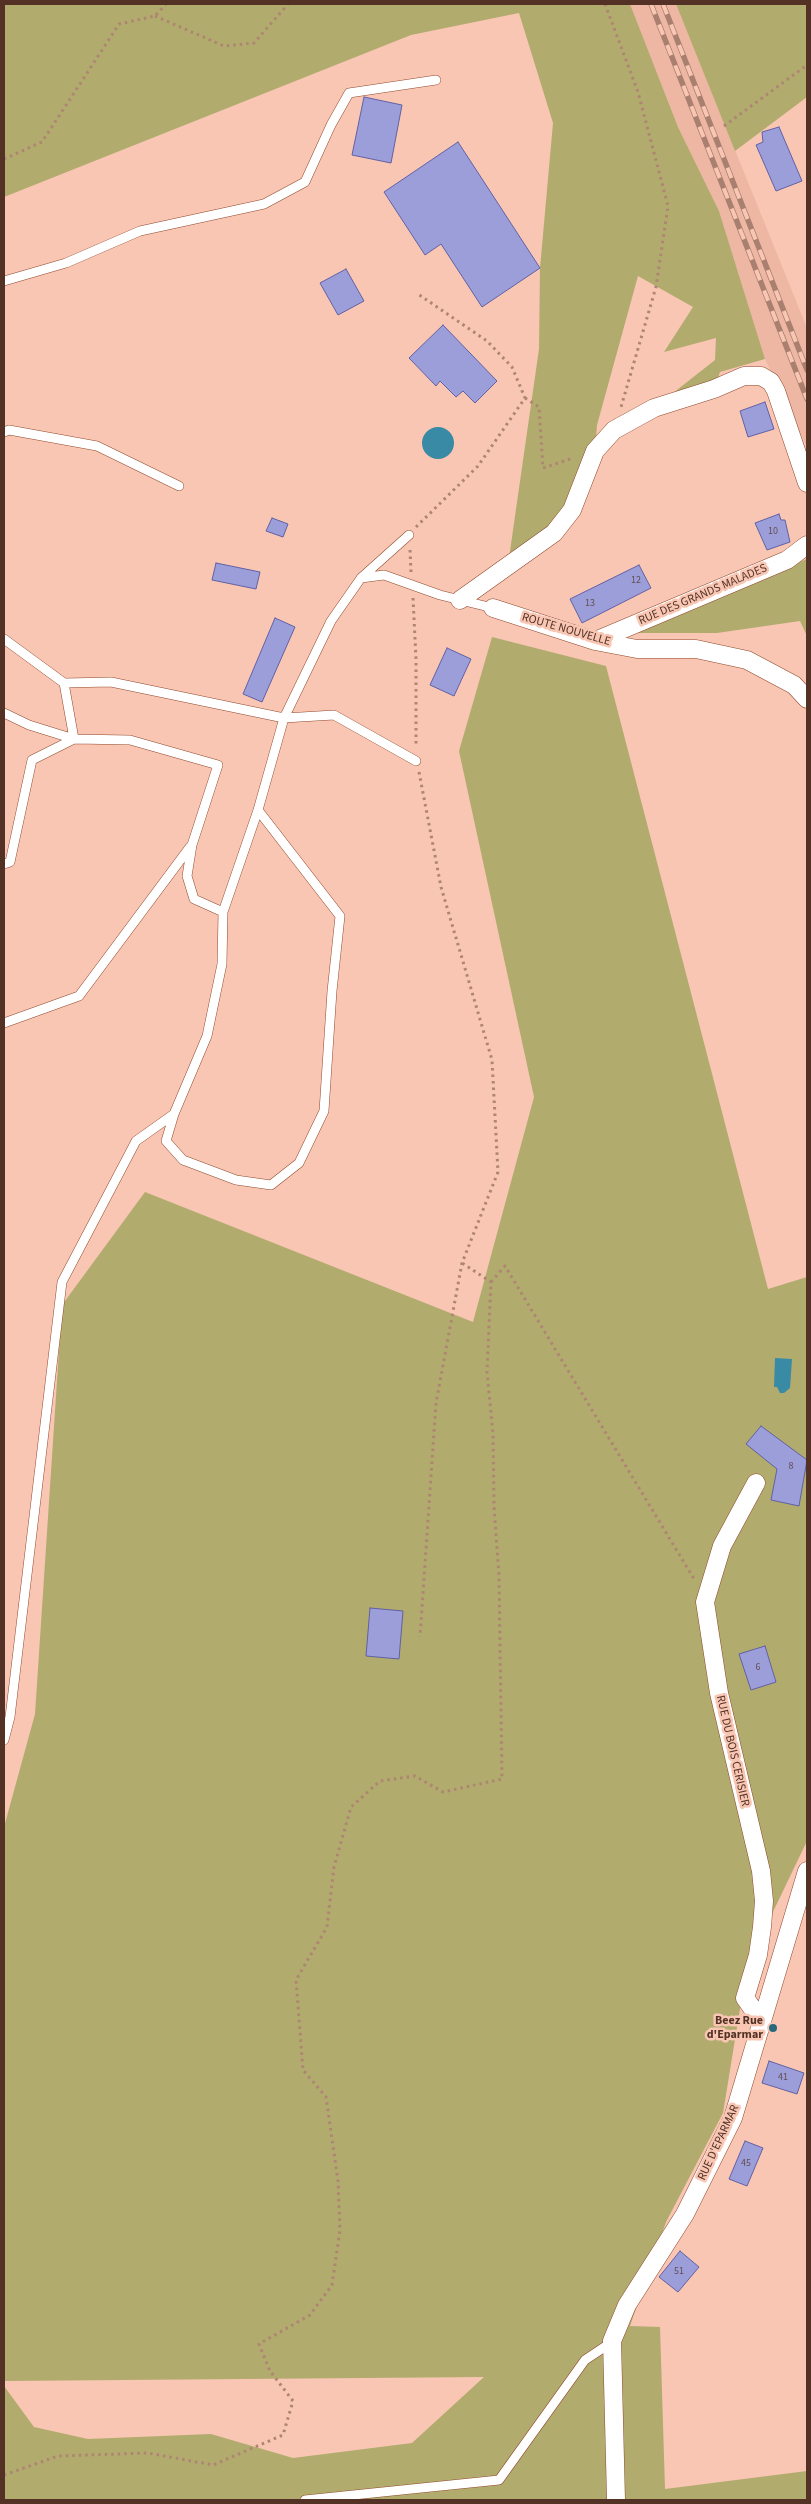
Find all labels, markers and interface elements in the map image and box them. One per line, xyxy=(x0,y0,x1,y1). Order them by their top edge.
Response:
house number: 10 xyxy=(768,526,778,538)
street label: RUE DES GRANDS MALADES xyxy=(637,561,769,629)
house number: 12 xyxy=(631,575,641,587)
house number: 13 xyxy=(585,598,595,610)
street label: ROUTE NOUVELLE xyxy=(520,610,612,650)
house number: 8 xyxy=(789,1461,793,1473)
house number: 6 xyxy=(756,1662,760,1674)
street label: RUE DU BOIS CERISIER xyxy=(712,1694,752,1808)
place label: Beez Rue d'Eparmar xyxy=(707,2014,763,2042)
marker: Beez Rue d'Eparmar xyxy=(767,2022,779,2034)
house number: 41 xyxy=(778,2072,788,2084)
street label: RUE D'EPARMAR xyxy=(695,2103,743,2183)
house number: 45 xyxy=(741,2158,751,2170)
house number: 51 xyxy=(674,2266,684,2278)

